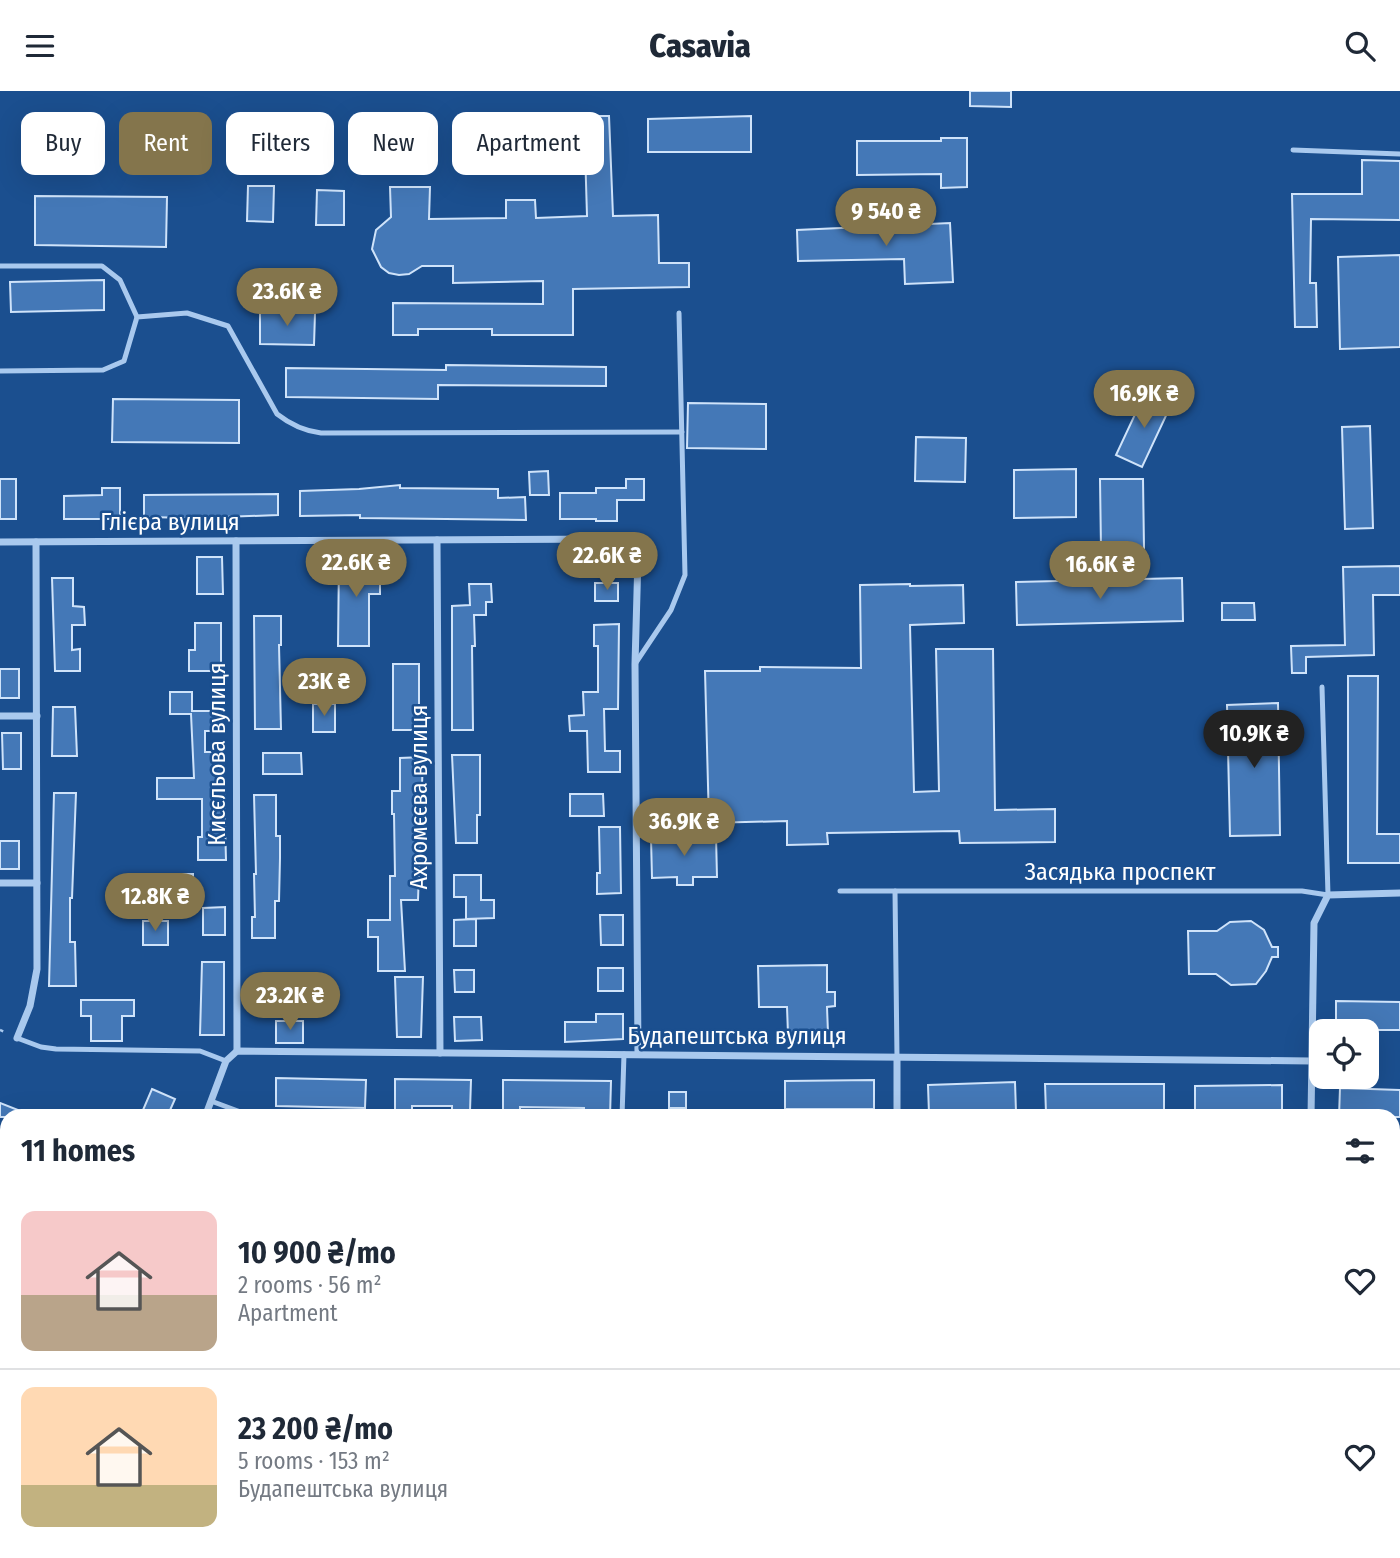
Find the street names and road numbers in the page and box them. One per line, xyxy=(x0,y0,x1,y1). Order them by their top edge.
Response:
street label: Глієра вулиця xyxy=(100,508,240,536)
street label: Кисєльова вулиця xyxy=(203,662,231,846)
street label: Ахромєєва вулиця xyxy=(405,705,433,889)
street label: Засядька проспект xyxy=(1025,858,1216,886)
street label: Будапештська вулиця xyxy=(627,1022,847,1050)

